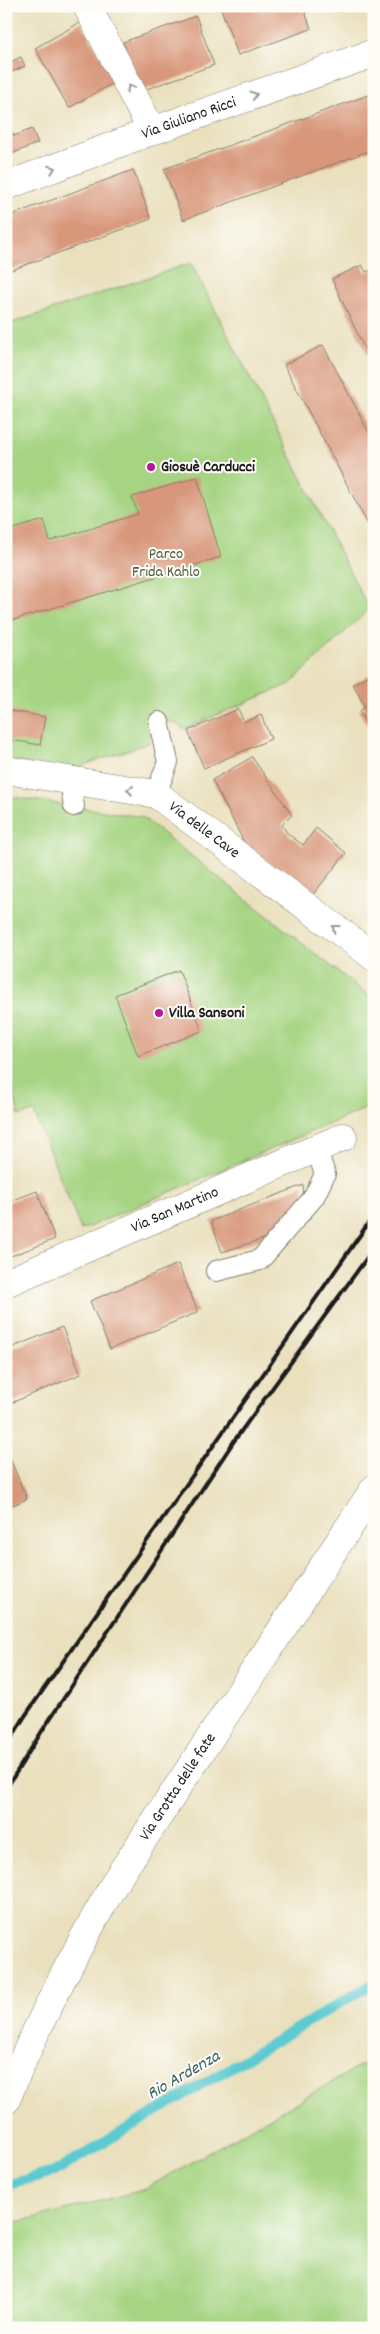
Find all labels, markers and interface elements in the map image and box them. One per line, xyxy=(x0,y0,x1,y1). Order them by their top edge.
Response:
one-way arrow xyxy=(126,84,136,93)
street label: Via Giuliano Ricci xyxy=(138,91,239,145)
one-way arrow xyxy=(249,91,258,101)
one-way arrow xyxy=(47,165,56,175)
place label: Giosuè Carducci xyxy=(161,456,255,479)
marker: Giosuè Carducci xyxy=(145,461,157,473)
park label: Parco Frida Kahlo xyxy=(132,543,200,584)
one-way arrow xyxy=(126,785,134,796)
street label: Via delle Cave xyxy=(164,796,245,864)
one-way arrow xyxy=(332,925,341,933)
place label: Villa Sansoni xyxy=(169,1002,245,1025)
marker: Villa Sansoni xyxy=(153,1007,165,1019)
street label: Via San Martino xyxy=(127,1181,222,1239)
street label: Via Grotta delle fate xyxy=(134,1728,222,1845)
water label: Rio Ardenza xyxy=(143,2044,227,2107)

